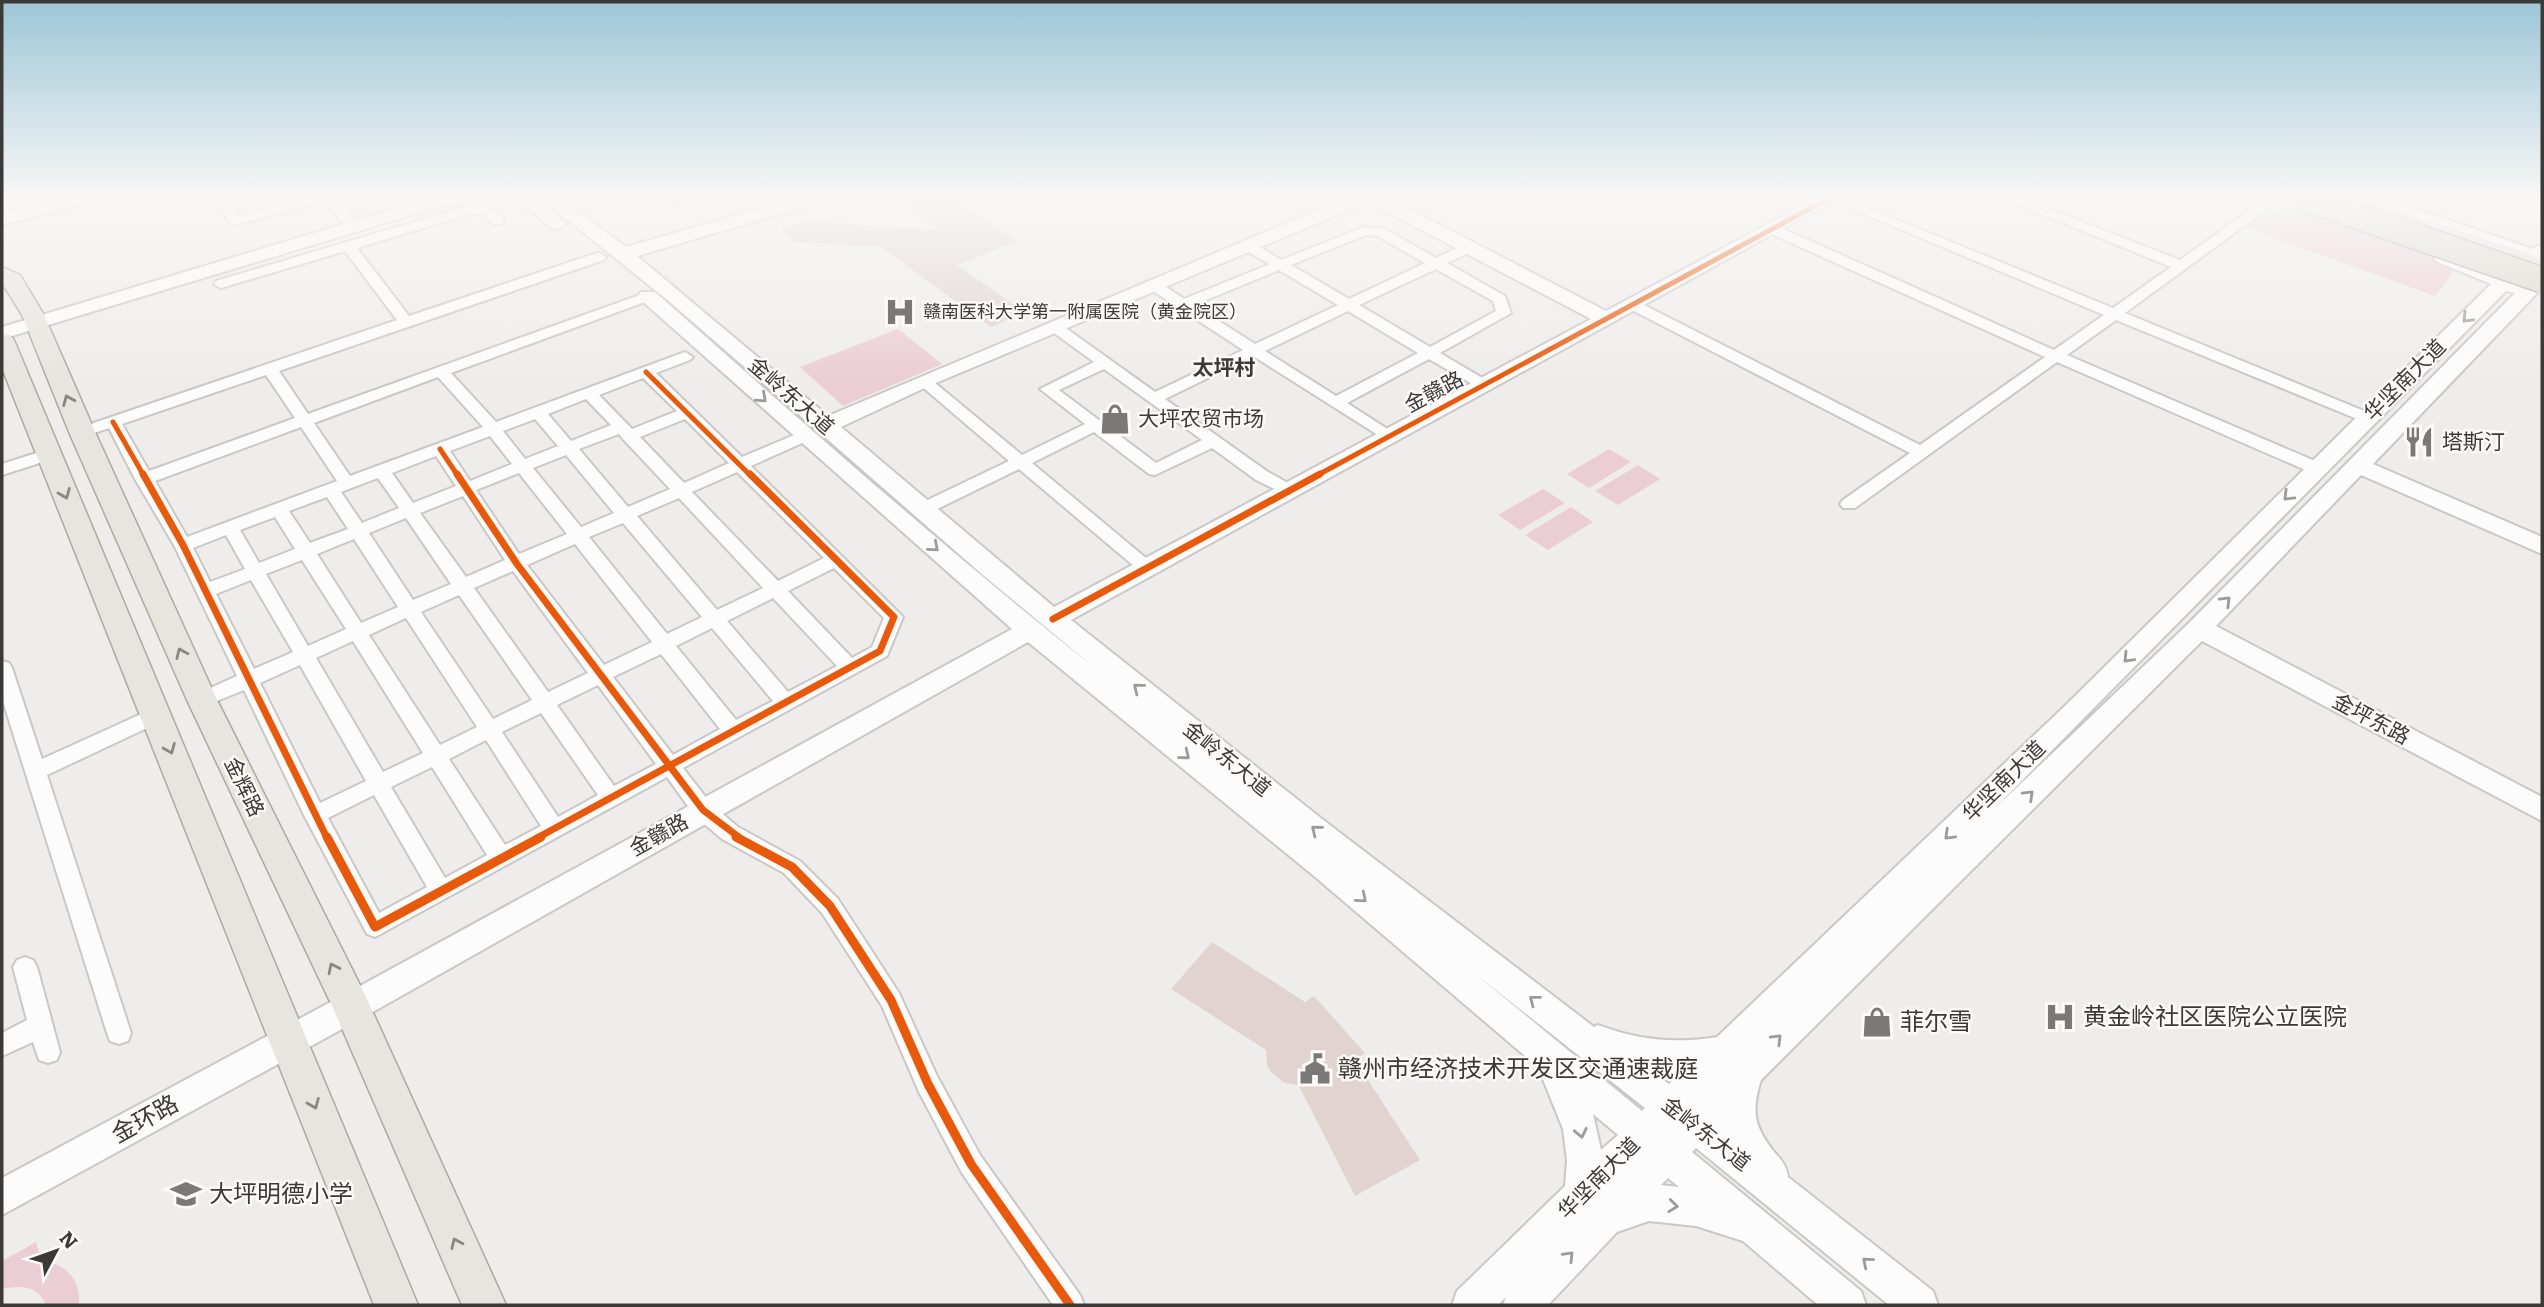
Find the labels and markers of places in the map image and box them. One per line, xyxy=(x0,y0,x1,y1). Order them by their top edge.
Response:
hospital icon: 赣南医科大学第一附属医院（黄金院区） xyxy=(883,295,917,329)
place label: 赣南医科大学第一附属医院（黄金院区） xyxy=(923,297,1247,324)
place label: 大坪农贸市场 xyxy=(1138,401,1264,432)
shop icon: 大坪农贸市场 xyxy=(1098,402,1132,436)
place label: 塔斯汀 xyxy=(2442,424,2505,455)
restaurant icon: 塔斯汀 xyxy=(2402,425,2436,459)
place label: 黄金岭社区医院公立医院 xyxy=(2083,997,2347,1032)
hospital icon: 黄金岭社区医院公立医院 xyxy=(2043,1000,2077,1034)
place label: 菲尔雪 xyxy=(1900,1002,1972,1037)
shop icon: 菲尔雪 xyxy=(1860,1005,1894,1039)
place label: 赣州市经济技术开发区交通速裁庭 xyxy=(1338,1049,1698,1084)
public building icon: 赣州市经济技术开发区交通速裁庭 xyxy=(1298,1052,1332,1086)
place label: 大坪明德小学 xyxy=(209,1174,353,1209)
school or university icon: 大坪明德小学 xyxy=(169,1177,203,1211)

